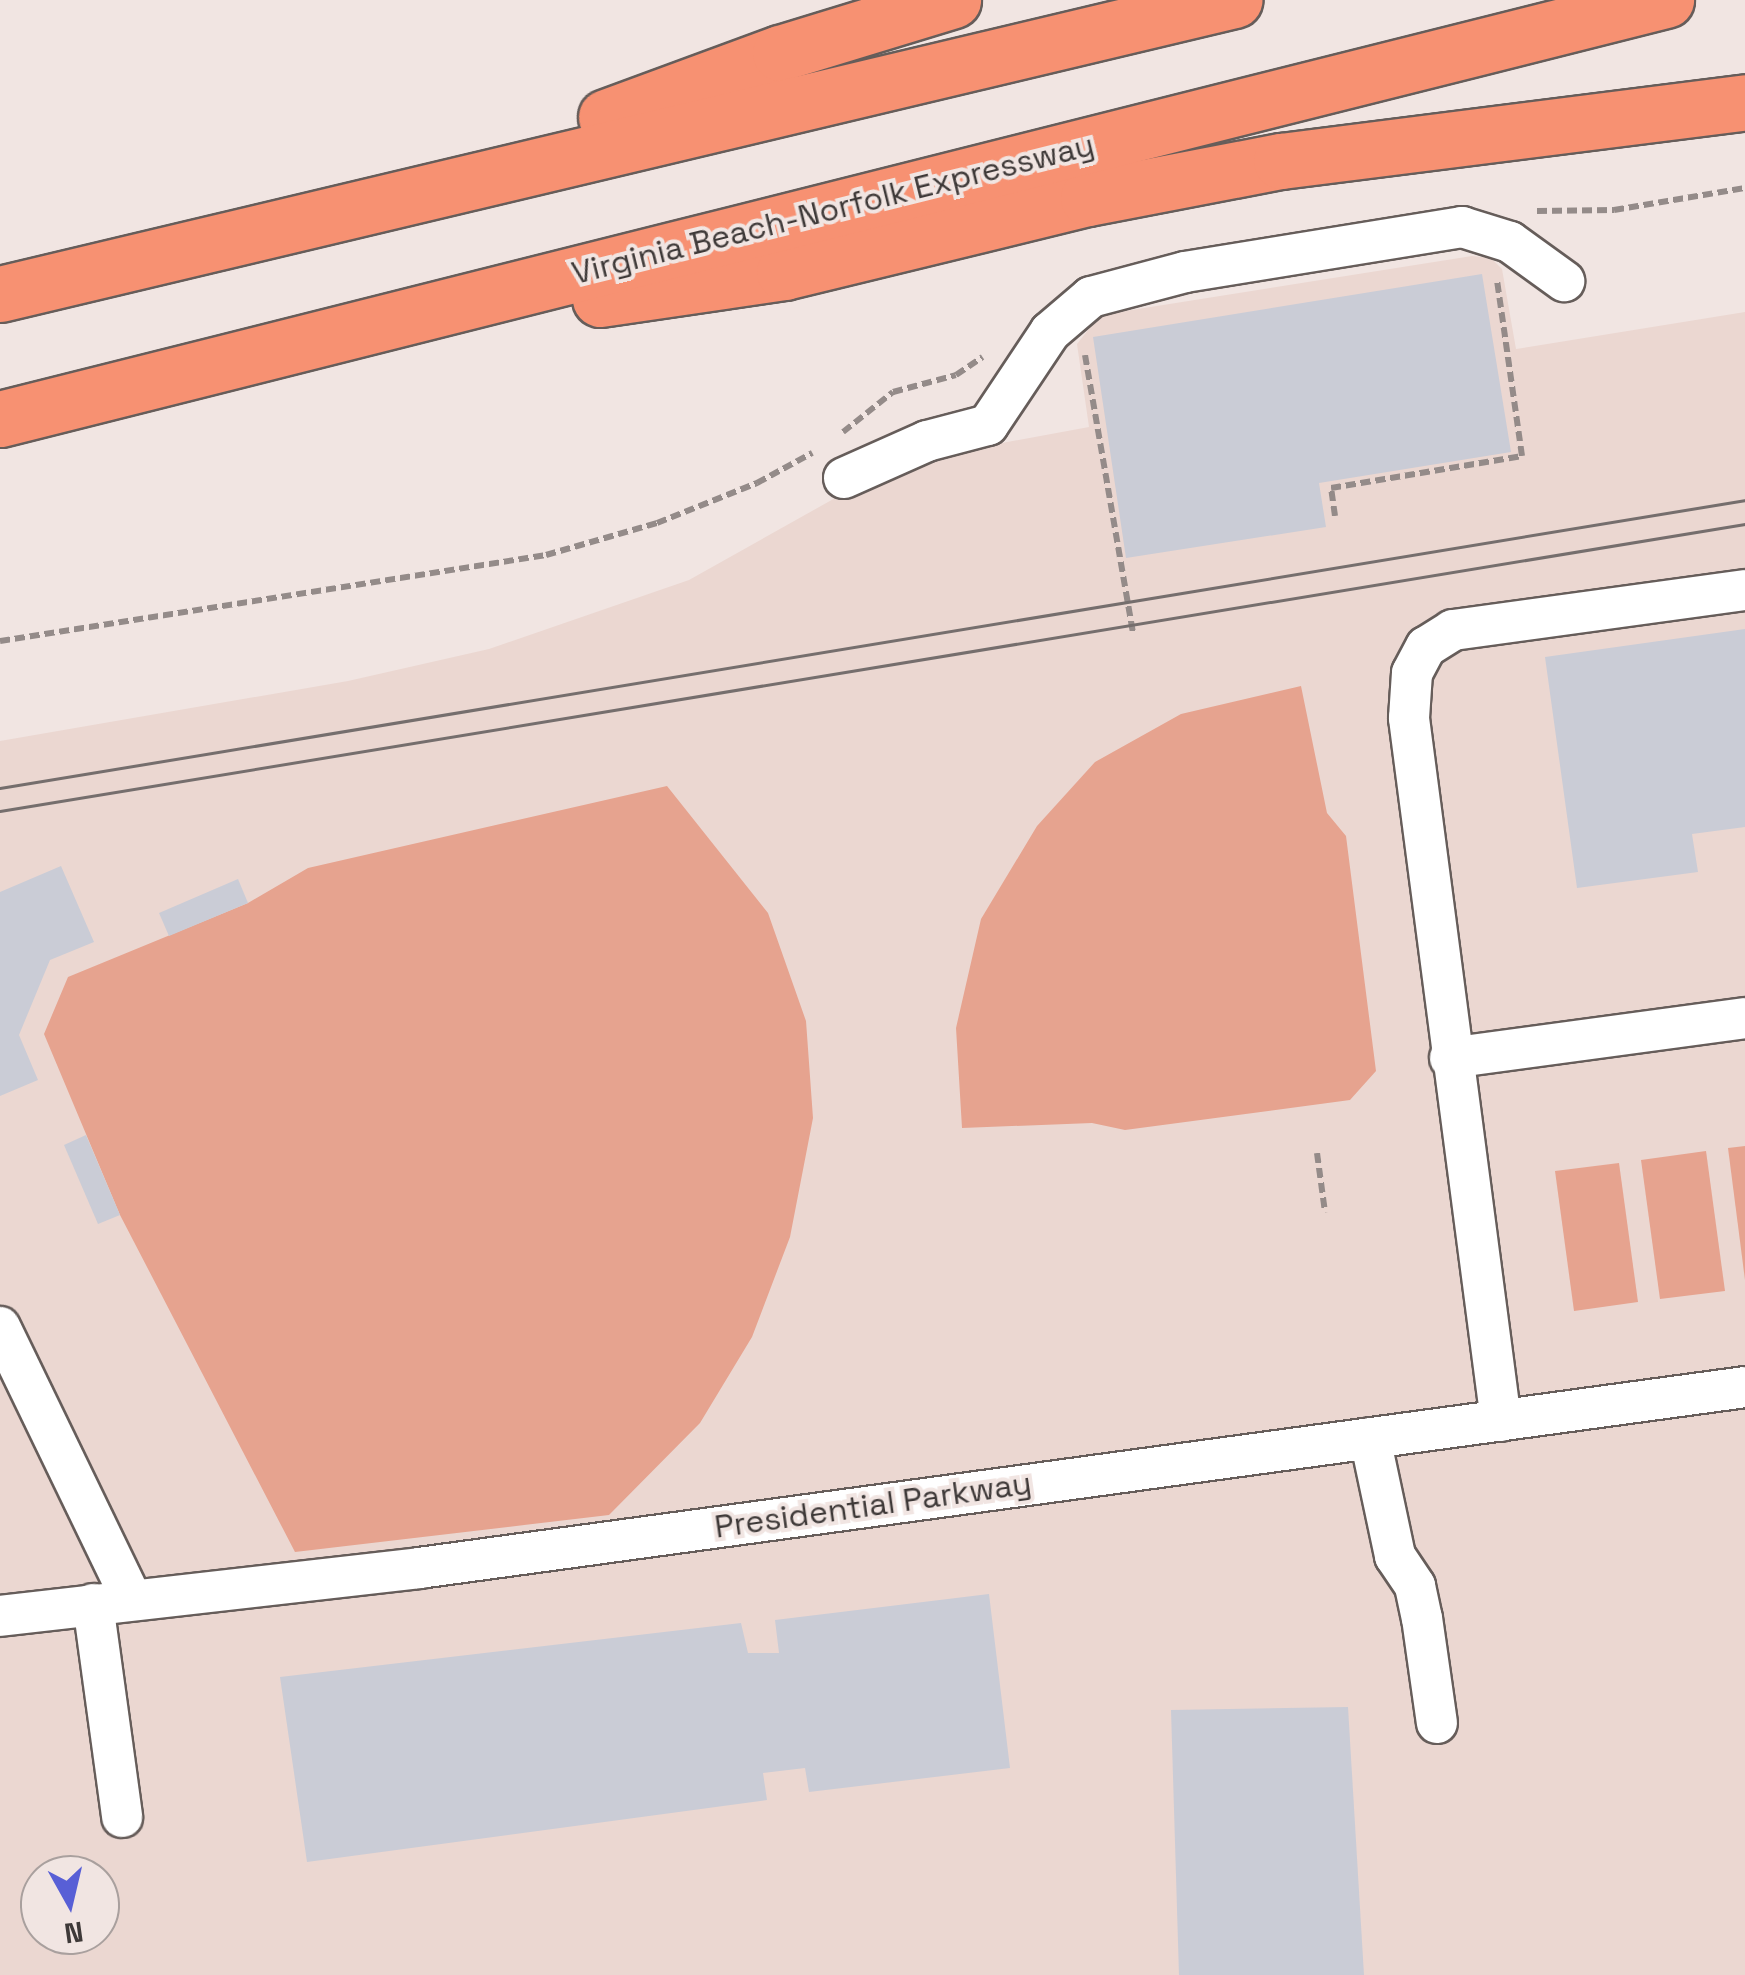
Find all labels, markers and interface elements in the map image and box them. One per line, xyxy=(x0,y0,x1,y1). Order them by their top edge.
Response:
street label: Virginia Beach-Norfolk Expressway xyxy=(568,125,1098,293)
street label: Presidential Parkway xyxy=(712,1464,1034,1546)
north arrow xyxy=(20,1855,120,1955)
text: N xyxy=(62,1914,86,1952)

